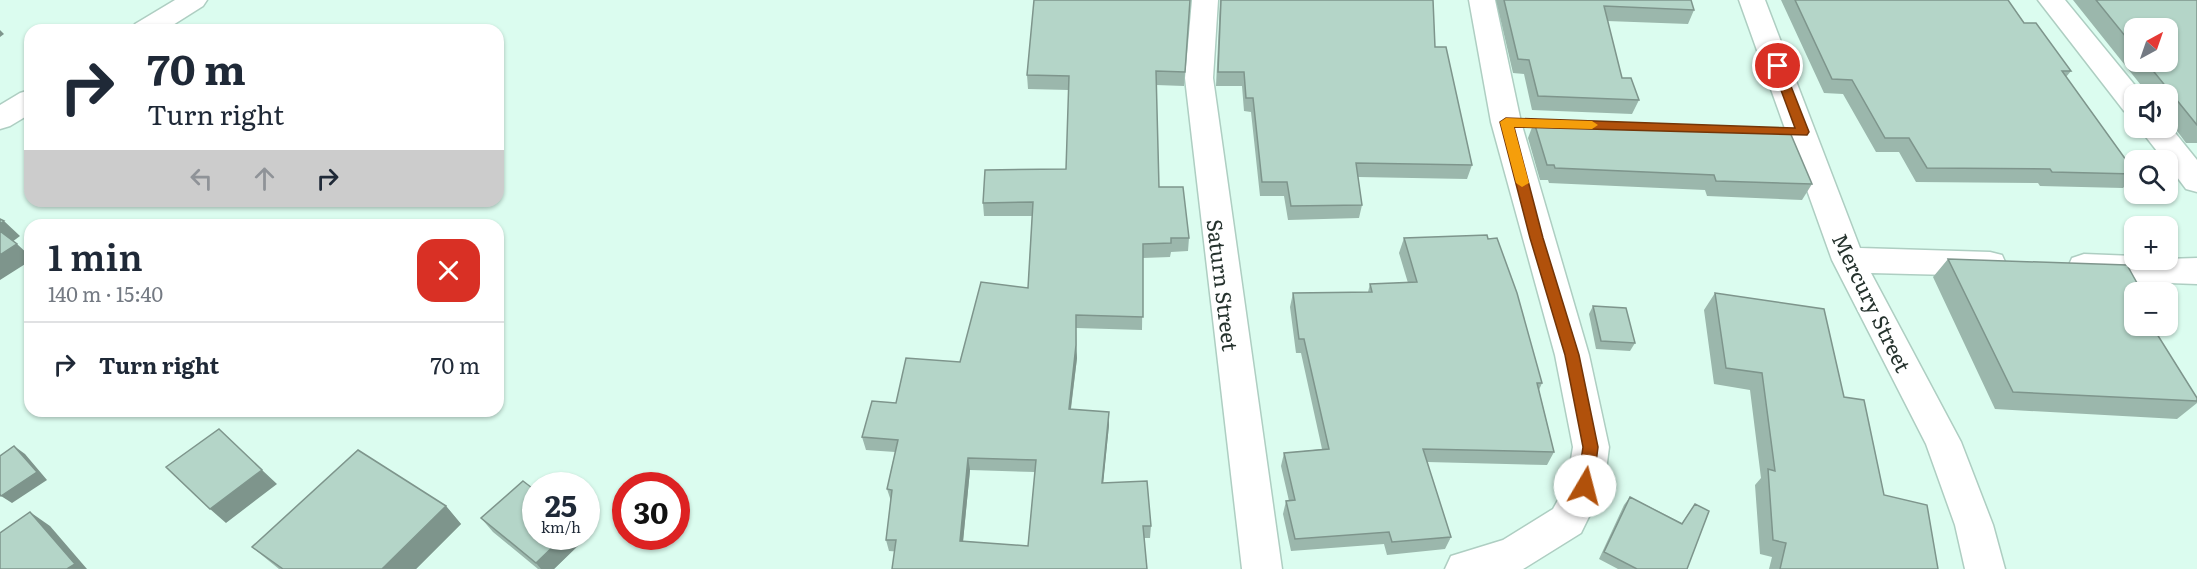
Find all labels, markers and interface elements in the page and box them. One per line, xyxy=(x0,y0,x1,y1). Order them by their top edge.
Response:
north arrow xyxy=(2124,18,2178,72)
map controls xyxy=(2124,18,2178,336)
text: 70 m xyxy=(147,36,246,98)
pin xyxy=(1752,40,1803,91)
icon: right xyxy=(48,48,126,126)
icon: arrive xyxy=(1761,49,1794,82)
button: sound xyxy=(2124,84,2178,138)
text: Turn right xyxy=(147,93,284,133)
button: search xyxy=(2124,150,2178,204)
icon: left xyxy=(185,162,218,195)
icon: ahead xyxy=(248,162,281,195)
icon: right xyxy=(311,162,344,195)
button: + xyxy=(2124,216,2178,270)
street label: Saturn Street xyxy=(1201,217,1248,353)
street label: Mercury Street xyxy=(1826,227,1920,377)
text: 1 min xyxy=(48,229,143,282)
button: close xyxy=(417,239,480,302)
text: 140 m · 15:40 xyxy=(48,278,163,308)
button: − xyxy=(2124,282,2178,336)
icon: right xyxy=(48,348,81,381)
text: Turn right xyxy=(99,348,219,381)
text: 70 m xyxy=(430,348,480,381)
position arrow xyxy=(1553,454,1617,518)
speed limit sign: 30 xyxy=(612,472,690,550)
text: 25 xyxy=(545,482,577,526)
text: km/h xyxy=(541,515,581,538)

